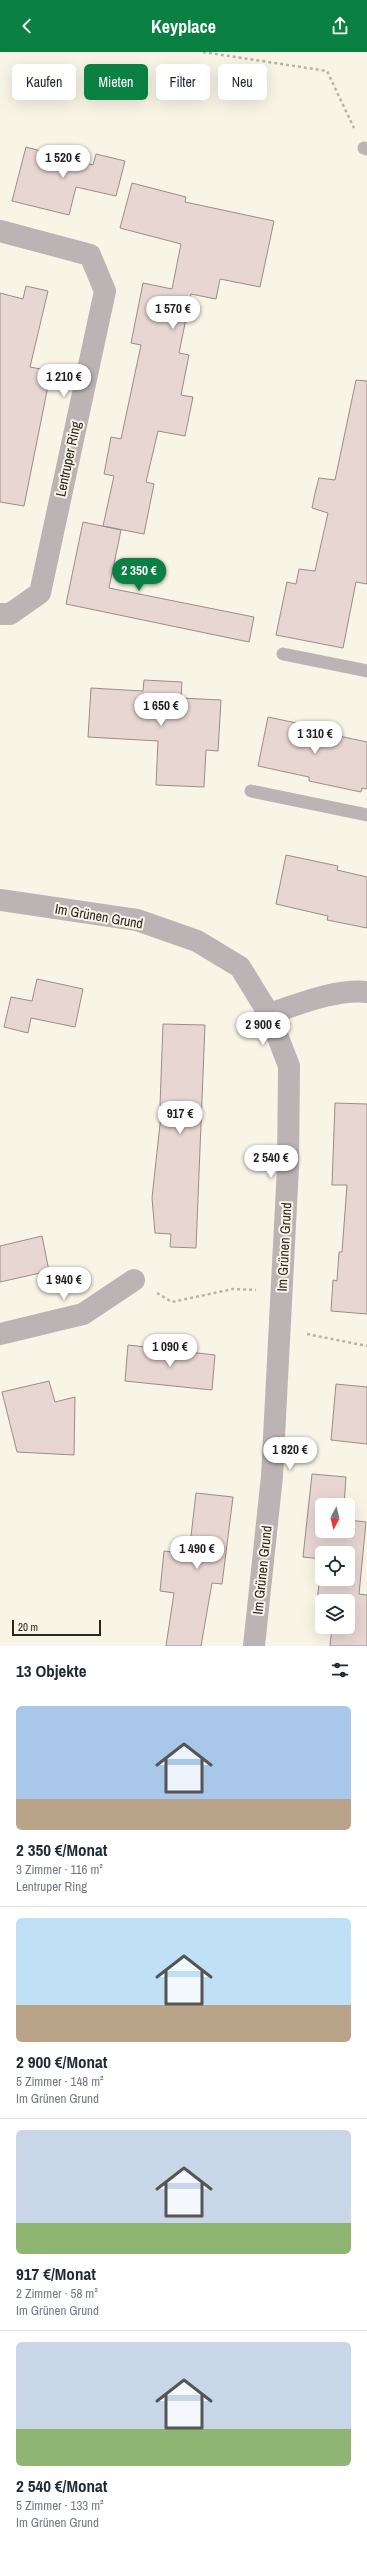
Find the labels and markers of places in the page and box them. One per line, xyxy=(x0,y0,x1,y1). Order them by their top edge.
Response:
pin: 1 520 € xyxy=(26,145,100,179)
pin: 1 570 € xyxy=(136,296,210,330)
pin: 1 210 € xyxy=(27,364,101,398)
pin: 2 350 € xyxy=(102,558,176,592)
pin: 1 650 € xyxy=(124,693,198,727)
pin: 1 310 € xyxy=(278,721,352,755)
pin: 2 900 € xyxy=(226,1012,300,1046)
pin: 917 € xyxy=(152,1101,208,1135)
pin: 2 540 € xyxy=(234,1145,308,1179)
pin: 1 940 € xyxy=(27,1267,101,1301)
pin: 1 090 € xyxy=(133,1334,207,1368)
pin: 1 820 € xyxy=(253,1437,327,1471)
pin: 1 490 € xyxy=(160,1536,234,1570)

